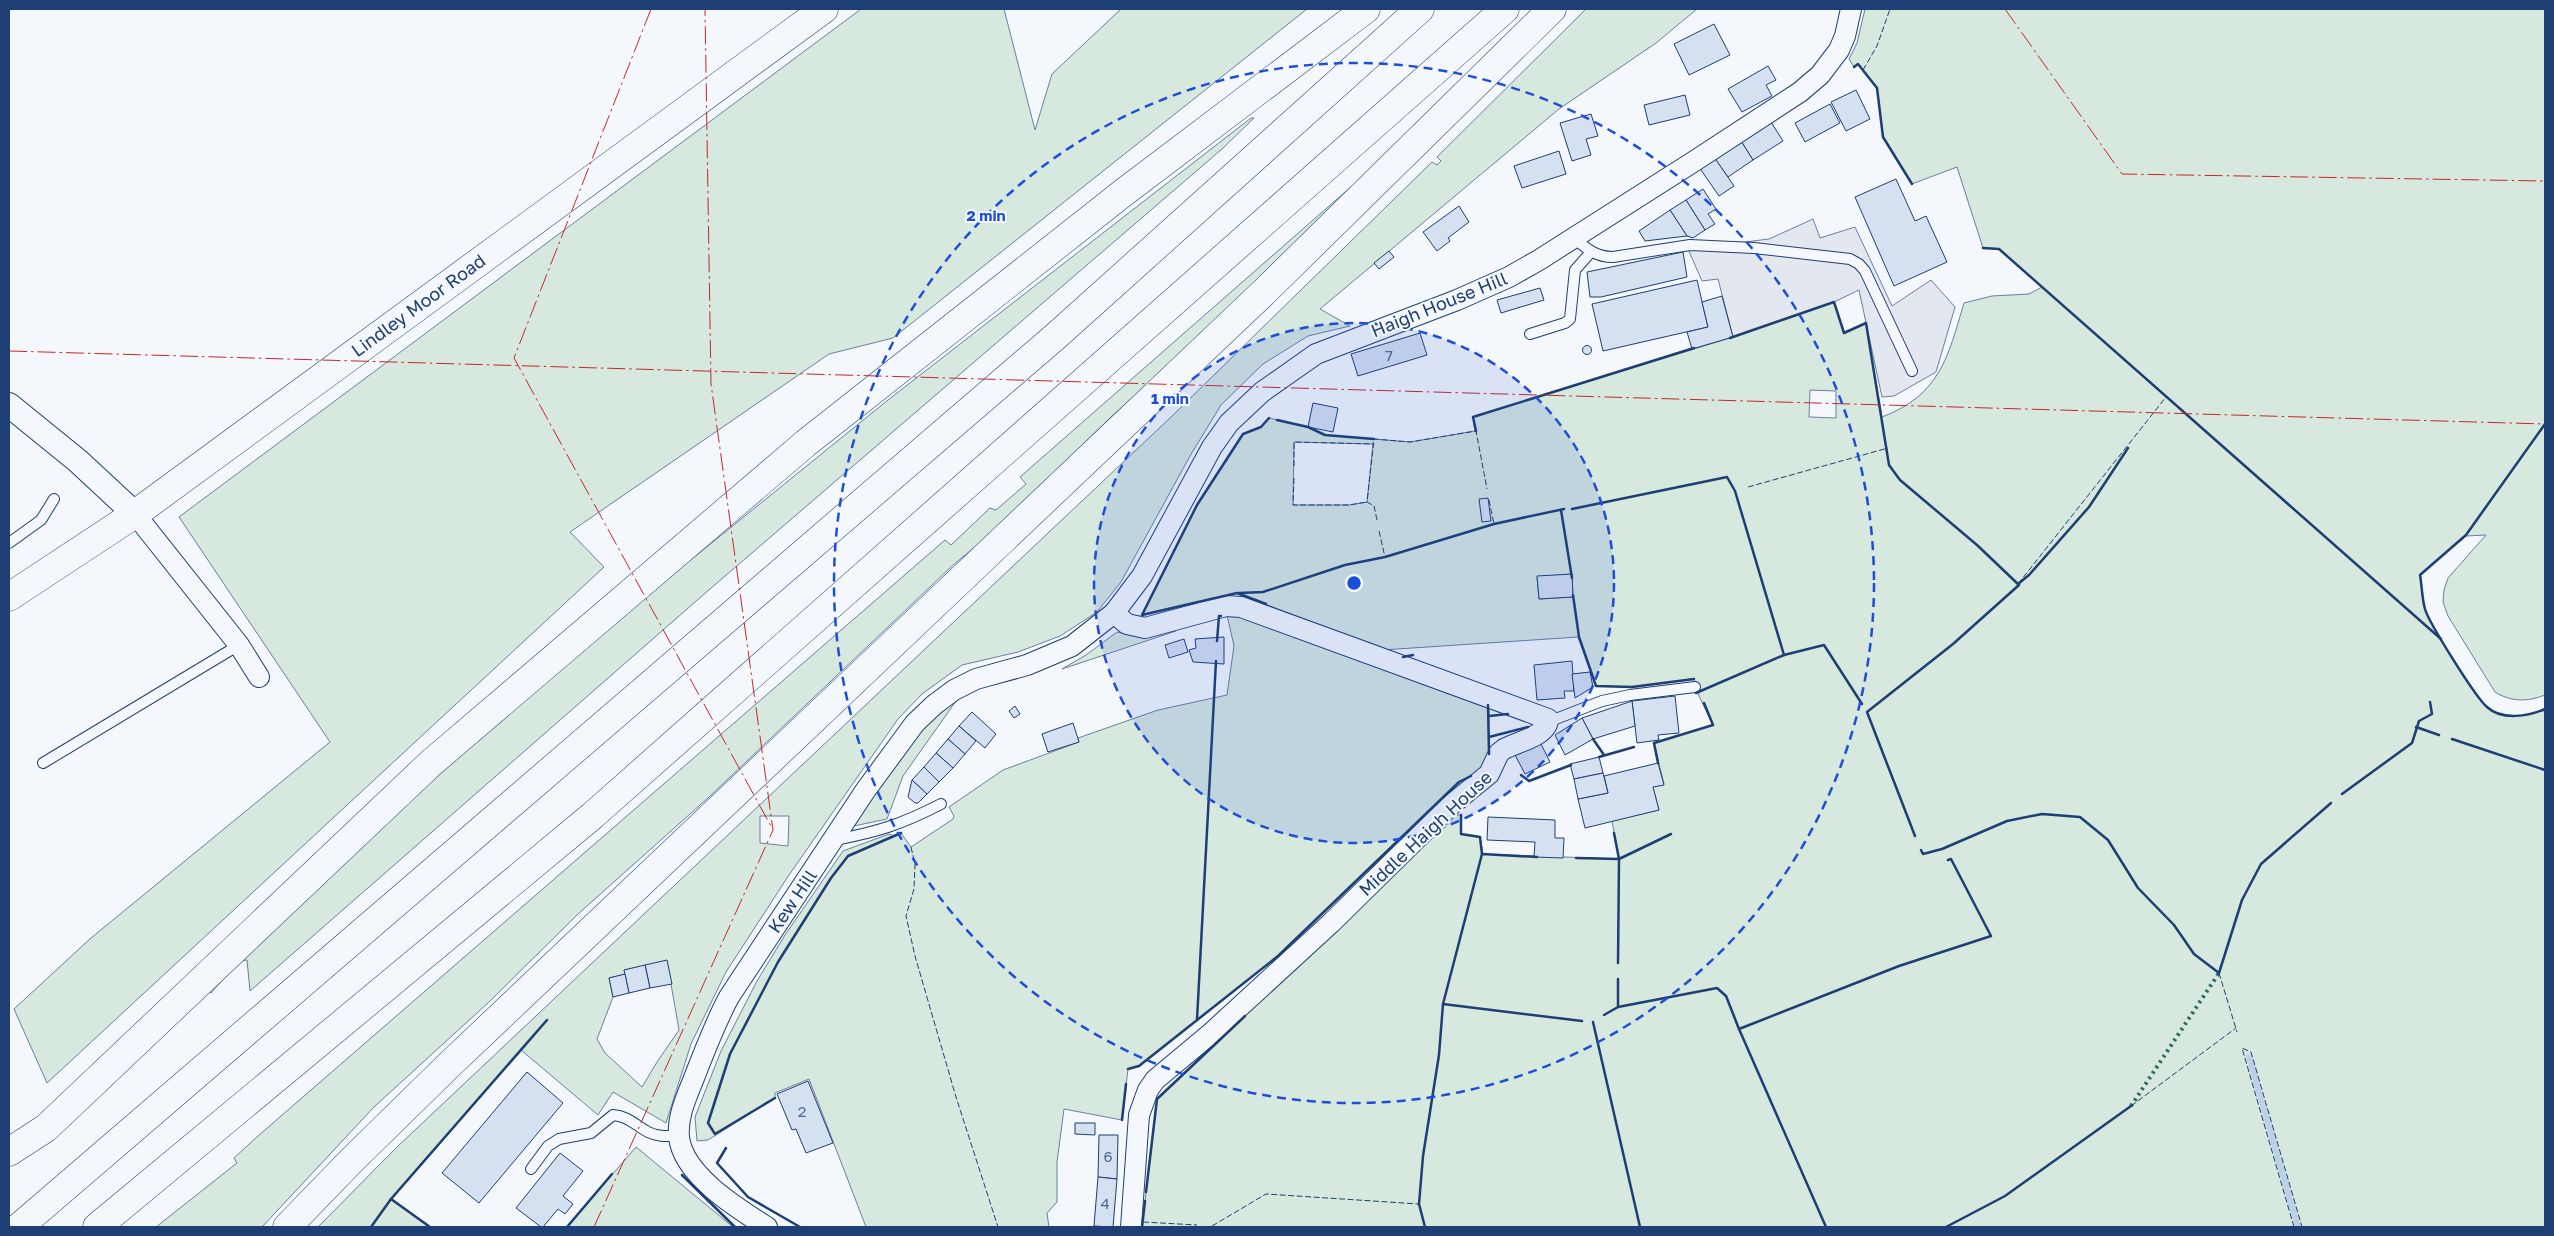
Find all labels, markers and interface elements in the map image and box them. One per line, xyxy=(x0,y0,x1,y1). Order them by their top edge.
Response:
text: 2 min xyxy=(966,206,1006,224)
street label: Lindley Moor Road xyxy=(347,249,489,361)
street label: Haigh House Hill xyxy=(1368,267,1511,341)
house number: 7 xyxy=(1385,346,1393,364)
text: 1 min xyxy=(1151,389,1189,407)
centre of rings xyxy=(1345,574,1363,592)
street label: Middle Haigh House xyxy=(1354,766,1496,900)
street label: Kew Hill xyxy=(763,865,821,937)
house number: 2 xyxy=(798,1102,806,1120)
house number: 6 xyxy=(1103,1147,1113,1165)
house number: 4 xyxy=(1100,1194,1110,1212)

